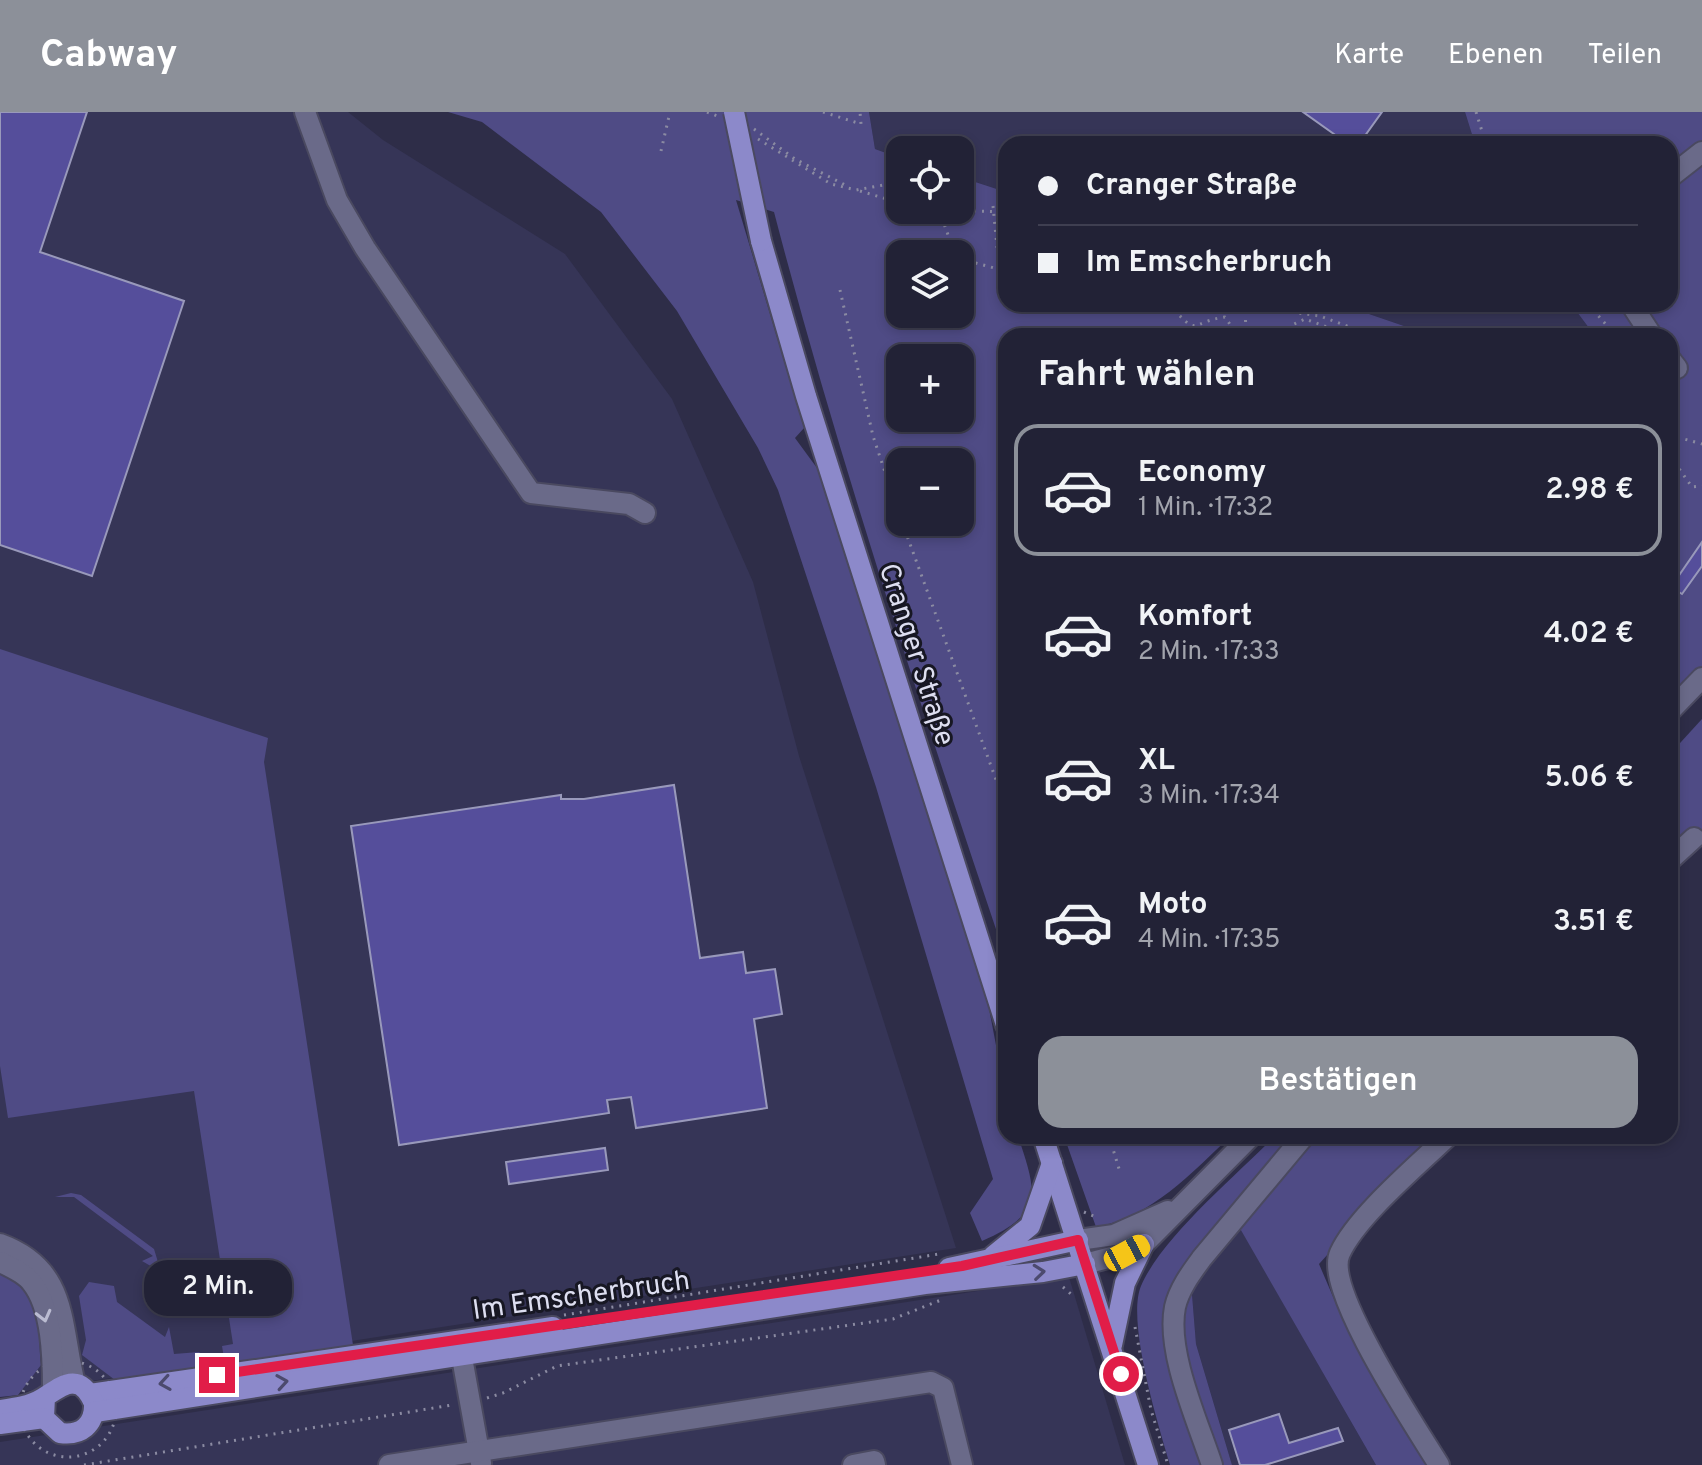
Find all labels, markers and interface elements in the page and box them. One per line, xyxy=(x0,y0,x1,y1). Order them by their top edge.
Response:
text: Cabway xyxy=(40,32,178,81)
text: Karte xyxy=(1334,38,1404,74)
text: Ebenen xyxy=(1448,38,1544,74)
text: Teilen xyxy=(1588,38,1662,74)
map controls xyxy=(886,136,974,536)
button: locate xyxy=(886,136,974,224)
text: Cranger Straße xyxy=(1086,168,1297,205)
button: layers xyxy=(886,240,974,328)
text: Im Emscherbruch xyxy=(1086,245,1332,282)
button: + xyxy=(886,344,974,432)
text: Fahrt wählen xyxy=(1038,353,1256,399)
button: − xyxy=(886,448,974,536)
icon: car xyxy=(1042,454,1114,526)
text: Economy xyxy=(1138,455,1266,492)
text: 2.98 € xyxy=(1545,472,1634,509)
text: 1 Min. · 17:32 xyxy=(1138,492,1273,525)
street label: Cranger Straße xyxy=(869,559,962,751)
icon: car xyxy=(1042,598,1114,670)
text: Komfort xyxy=(1138,599,1252,636)
text: 4.02 € xyxy=(1544,616,1634,653)
text: 2 Min. · 17:33 xyxy=(1138,636,1280,669)
icon: car xyxy=(1042,742,1114,814)
text: XL xyxy=(1138,743,1175,780)
text: 5.06 € xyxy=(1544,760,1634,797)
text: 3 Min. · 17:34 xyxy=(1138,780,1280,813)
icon: car xyxy=(1042,886,1114,958)
text: Moto xyxy=(1138,887,1208,924)
text: 3.51 € xyxy=(1553,904,1634,941)
text: 4 Min. · 17:35 xyxy=(1138,924,1280,957)
button: Bestätigen xyxy=(1038,1036,1638,1128)
car xyxy=(1100,1231,1154,1275)
callout: 2 Min. xyxy=(143,1259,291,1315)
street label: Im Emscherbruch xyxy=(470,1264,692,1330)
one-way arrow xyxy=(1032,1264,1045,1281)
text: 2 Min. xyxy=(182,1271,254,1304)
one-way arrow xyxy=(35,1308,52,1322)
route start xyxy=(1103,1356,1139,1392)
route end xyxy=(199,1357,235,1393)
one-way arrow xyxy=(158,1374,172,1391)
one-way arrow xyxy=(275,1375,289,1392)

